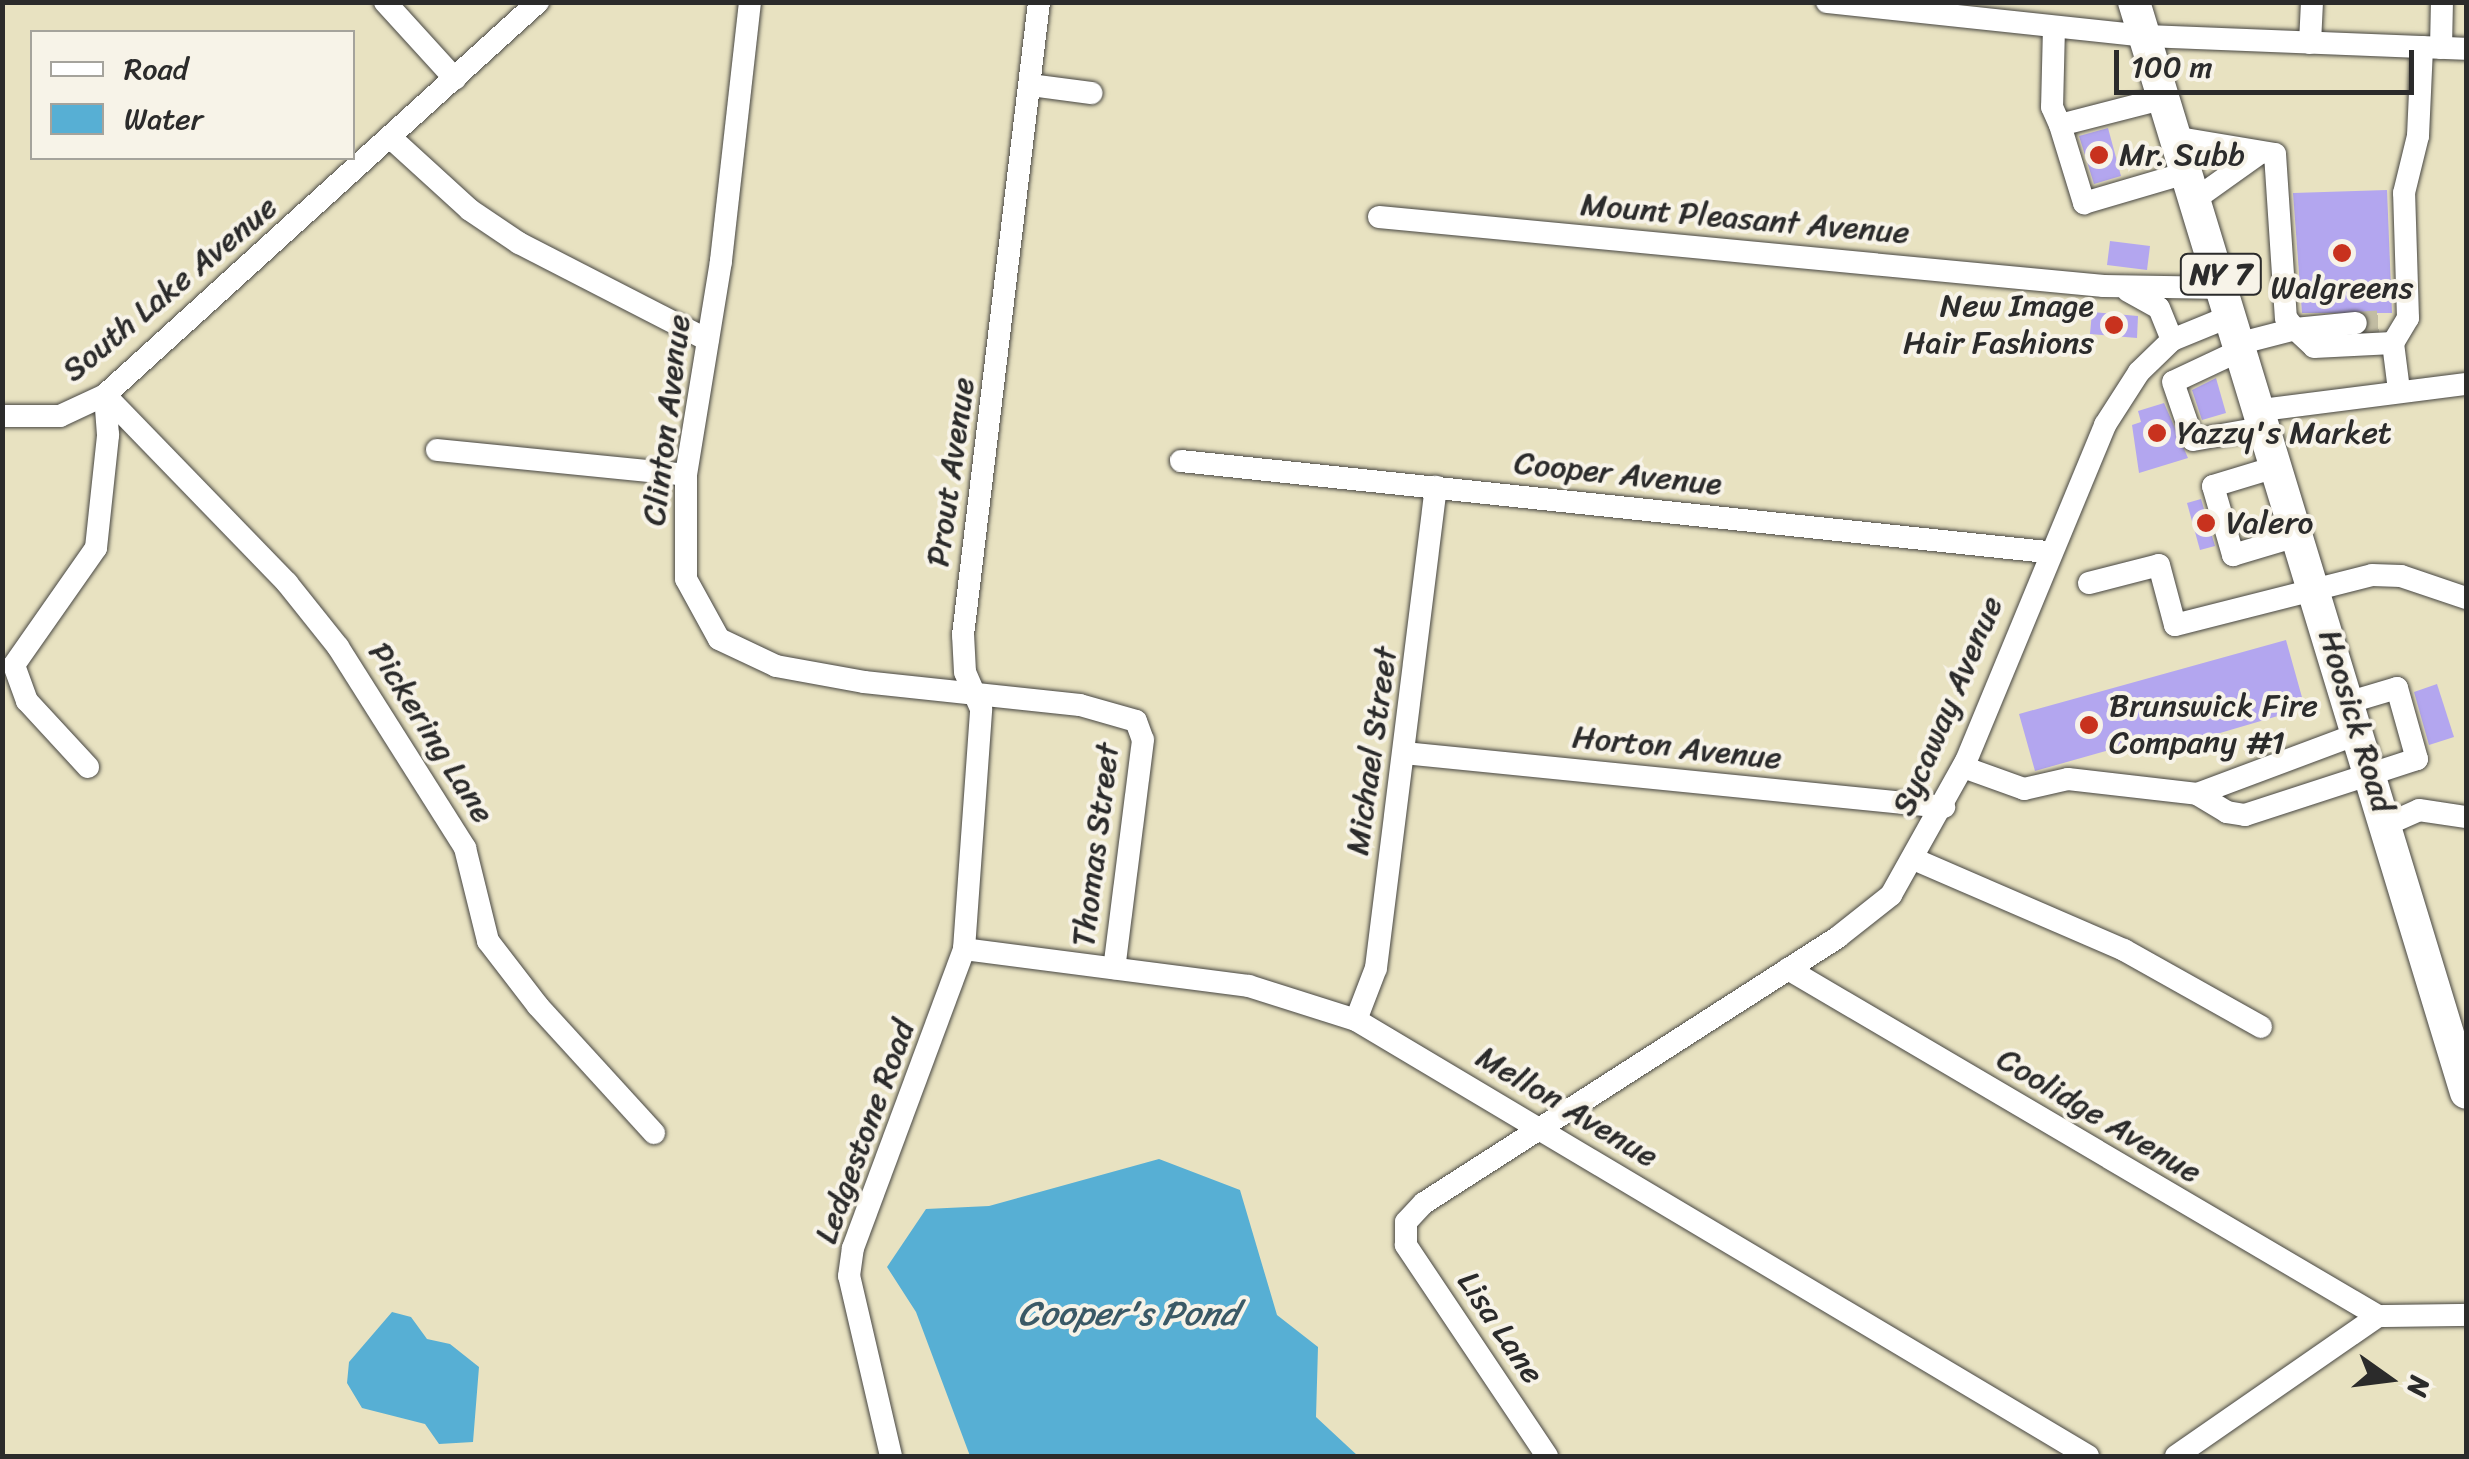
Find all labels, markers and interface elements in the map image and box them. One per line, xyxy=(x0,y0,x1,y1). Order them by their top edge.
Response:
legend xyxy=(30,30,355,160)
scale bar xyxy=(2119,30,2419,92)
text: 100 m xyxy=(2131,40,2213,94)
text: Road xyxy=(124,42,188,96)
text: Water xyxy=(124,92,203,146)
place label: Mr. Subb xyxy=(2119,136,2246,174)
marker: Mr. Subb xyxy=(2088,144,2110,166)
street label: Mount Pleasant Avenue xyxy=(1578,185,1912,253)
street label: South Lake Avenue xyxy=(55,188,285,390)
marker: Walgreens xyxy=(2331,242,2353,264)
road number: NY 7 xyxy=(2178,249,2264,299)
place label: Walgreens xyxy=(2271,269,2413,307)
place label: New Image Hair Fashions xyxy=(1903,288,2094,363)
street label: Clinton Avenue xyxy=(635,312,699,528)
marker: New Image Hair Fashions xyxy=(2103,314,2125,336)
street label: Prout Avenue xyxy=(919,375,983,569)
place label: Yazzy's Market xyxy=(2177,414,2391,452)
marker: Yazzy's Market xyxy=(2146,422,2168,444)
street label: Cooper Avenue xyxy=(1512,444,1724,504)
place label: Valero xyxy=(2226,504,2313,542)
marker: Valero xyxy=(2195,512,2217,534)
street label: Sycaway Avenue xyxy=(1885,591,2011,821)
street label: Hoosick Road xyxy=(2310,625,2402,817)
street label: Pickering Lane xyxy=(360,636,502,830)
street label: Michael Street xyxy=(1338,645,1406,857)
place label: Brunswick Fire Company #1 xyxy=(2109,688,2318,763)
marker: Brunswick Fire Company #1 xyxy=(2078,714,2100,736)
street label: Horton Avenue xyxy=(1571,718,1783,778)
street label: Thomas Street xyxy=(1064,740,1128,950)
street label: Ledgestone Road xyxy=(807,1015,923,1249)
street label: Mellon Avenue xyxy=(1469,1038,1665,1176)
street label: Coolidge Avenue xyxy=(1990,1040,2208,1192)
street label: Lisa Lane xyxy=(1448,1265,1552,1391)
water label: Cooper's Pond xyxy=(1018,1292,1238,1334)
north arrow xyxy=(2339,1329,2439,1429)
text: N xyxy=(2392,1371,2445,1402)

